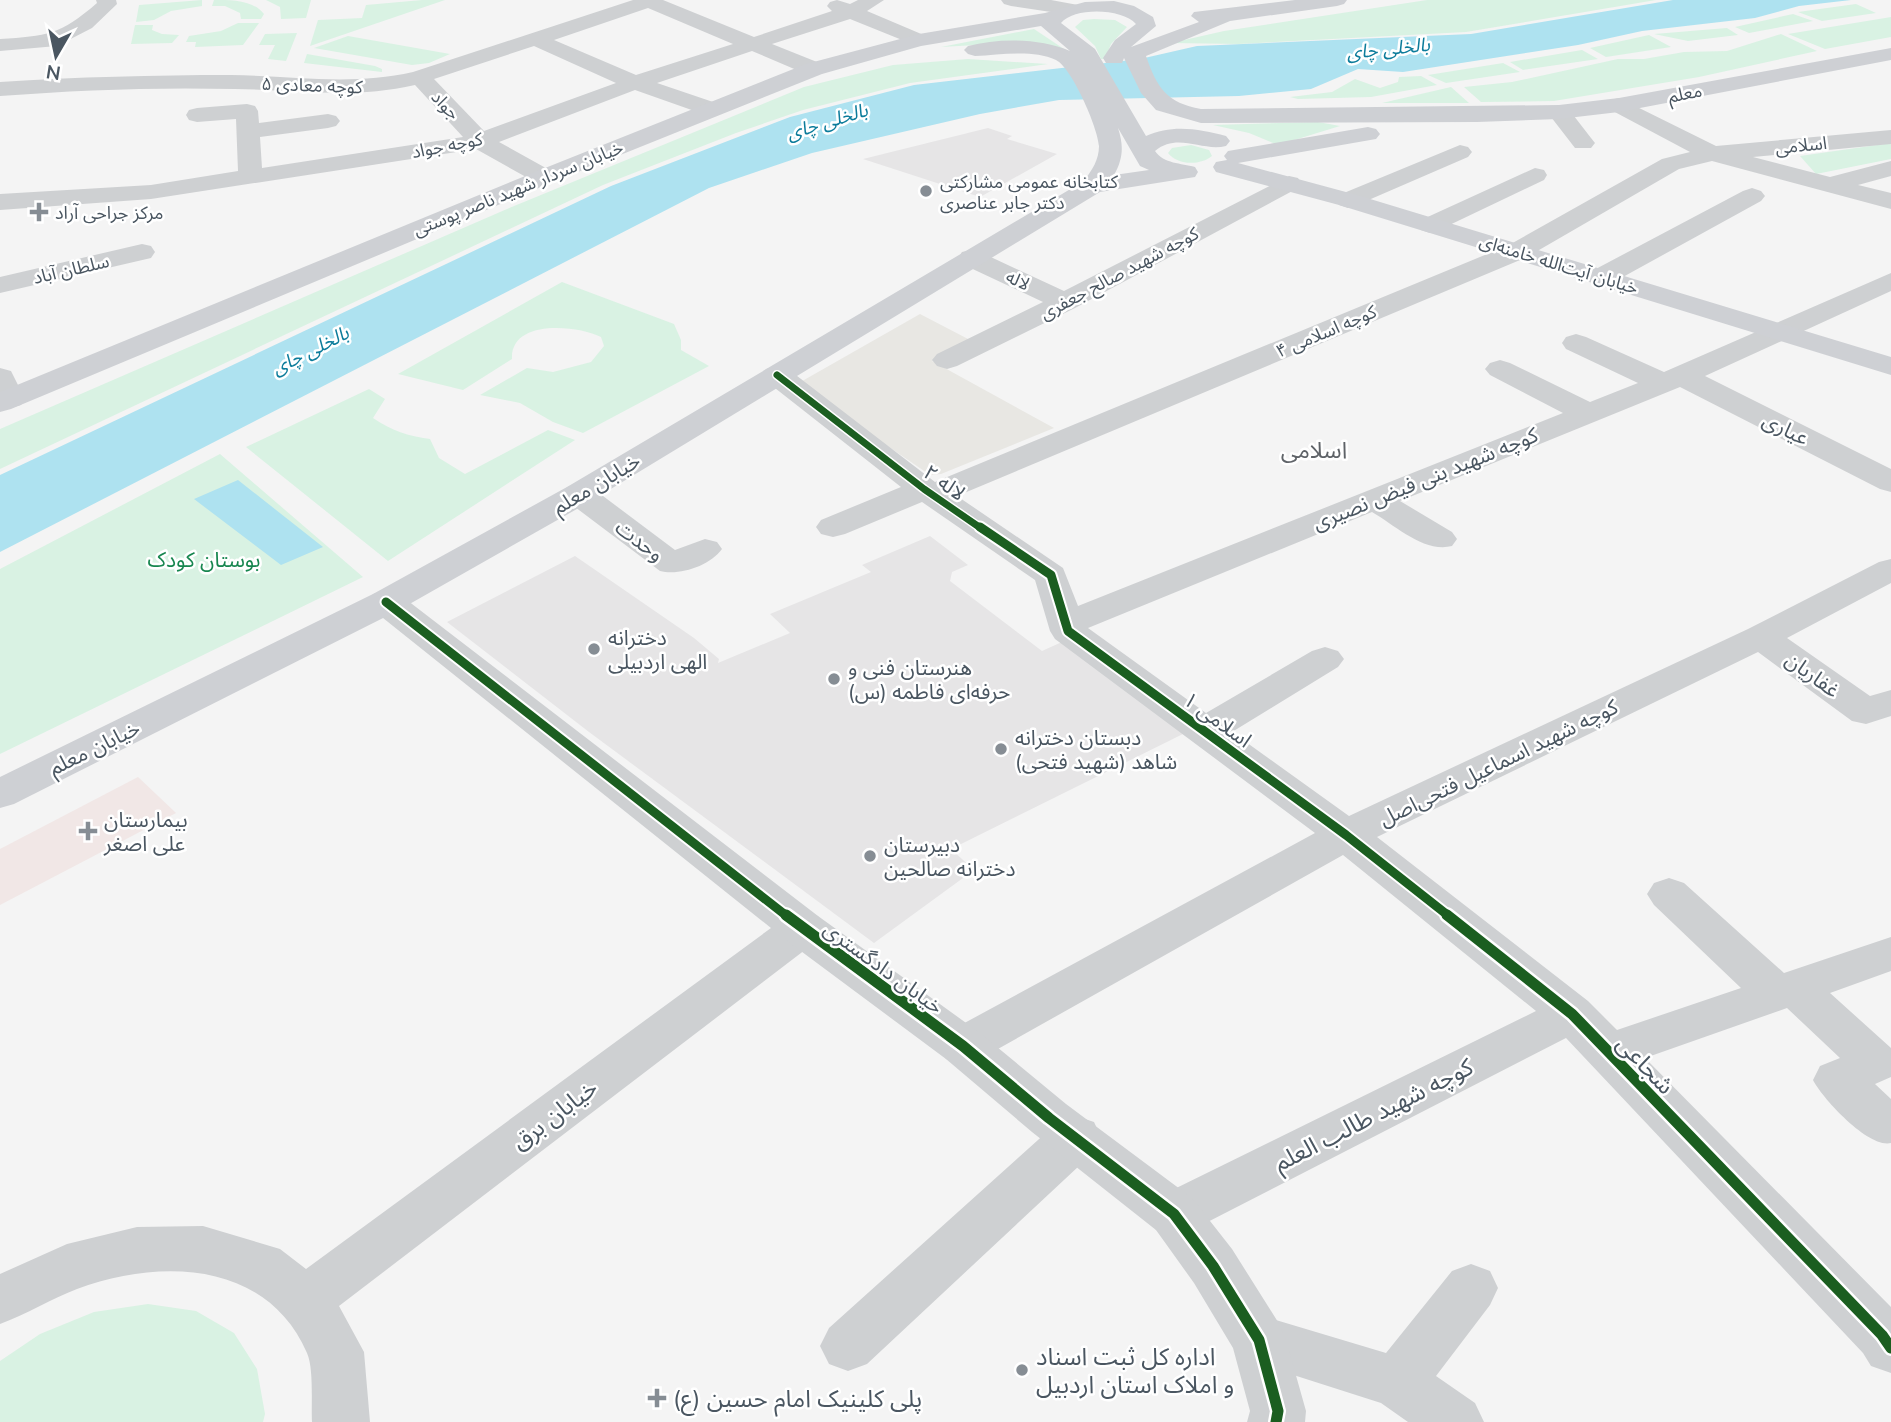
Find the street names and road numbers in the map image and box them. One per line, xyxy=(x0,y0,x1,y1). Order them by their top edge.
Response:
street label: کوچه معادی ۵ xyxy=(261,72,364,98)
street label: معلم xyxy=(1666,78,1704,110)
street label: جواد xyxy=(427,85,465,125)
street label: کوچه جواد xyxy=(409,127,485,163)
street label: اسلامی xyxy=(1774,131,1828,159)
street label: خیابان سردار شهید ناصر پوستی xyxy=(409,135,627,241)
street label: کوچه شهید صالح جعفری xyxy=(1036,221,1204,326)
street label: خیابان آیت‌الله خامنه‌ای xyxy=(1477,229,1641,299)
street label: سلطان آباد xyxy=(31,249,111,289)
street label: لاله xyxy=(1002,265,1034,295)
street label: کوچه اسلامی ۴ xyxy=(1272,299,1380,363)
street label: عیاری xyxy=(1759,406,1813,450)
street label: کوچه شهید بنی فیض نصیری xyxy=(1308,421,1542,536)
street label: خیابان معلم xyxy=(547,447,646,522)
street label: لاله ۲ xyxy=(919,458,971,506)
street label: وحدت xyxy=(611,513,669,567)
street label: غفاریان xyxy=(1781,646,1845,702)
street label: اسلامی ۱ xyxy=(1179,686,1257,752)
street label: کوچه شهید اسماعیل فتحی‌اصل xyxy=(1374,693,1622,832)
street label: خیابان معلم xyxy=(44,714,145,783)
street label: خیابان دادگستری xyxy=(819,915,949,1019)
street label: شجاعی xyxy=(1611,1028,1681,1100)
street label: کوچه شهید طالب العلم xyxy=(1268,1050,1480,1180)
street label: خیابان برق xyxy=(505,1072,603,1156)

